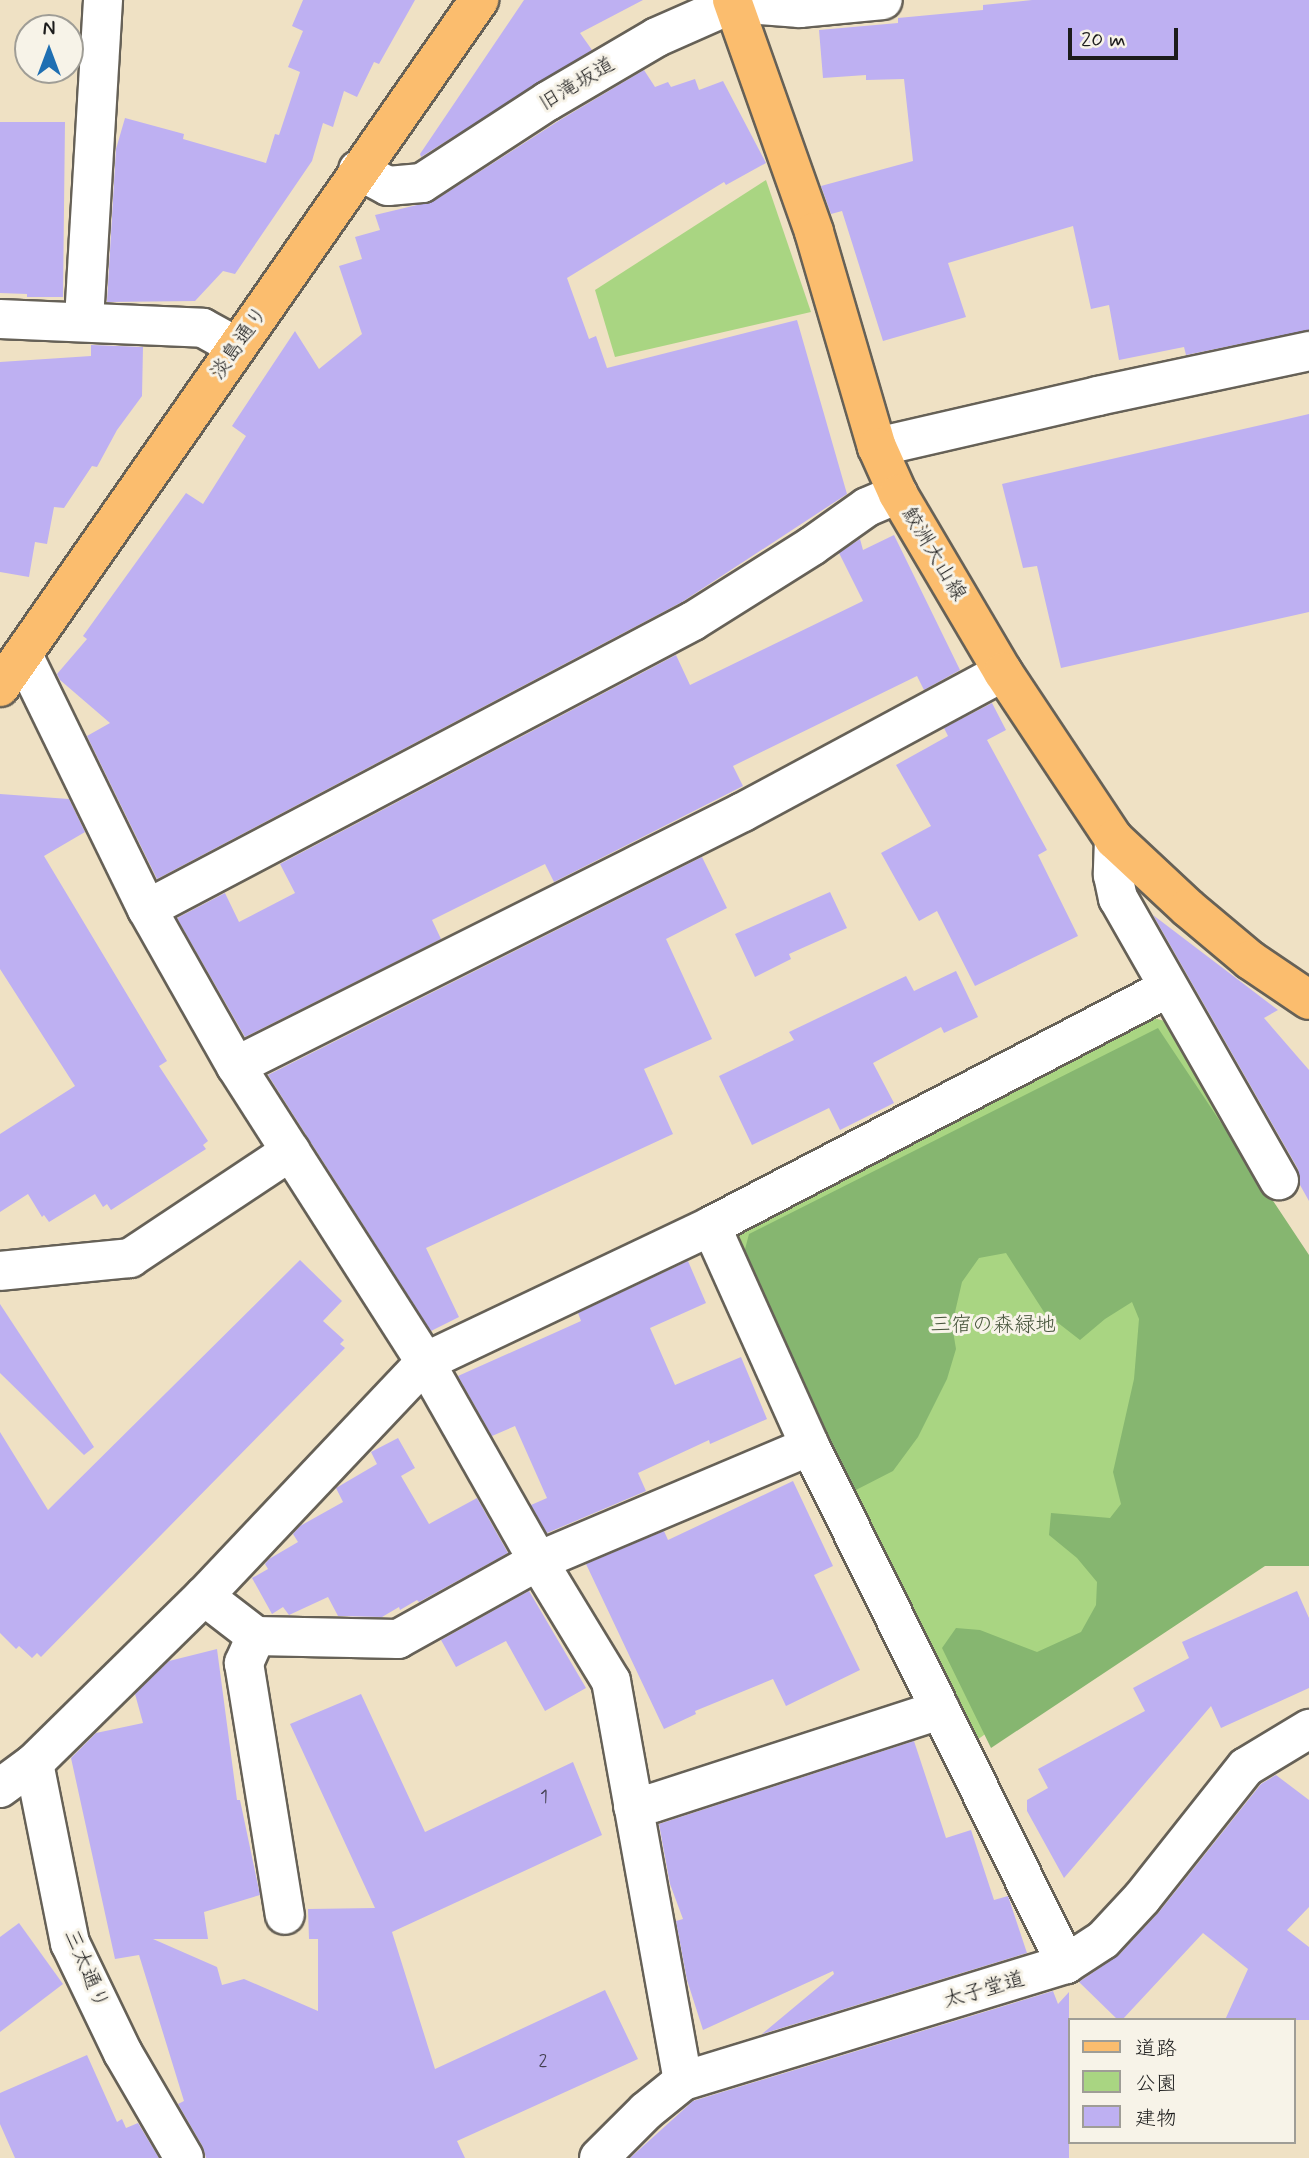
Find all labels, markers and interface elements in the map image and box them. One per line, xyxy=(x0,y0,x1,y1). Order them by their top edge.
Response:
north arrow xyxy=(14,14,84,84)
scale bar xyxy=(1071,14,1181,58)
text: N xyxy=(43,17,55,42)
text: 20 m xyxy=(1081,26,1126,54)
street label: 旧滝坂道 xyxy=(535,52,619,116)
street label: 淡島通り xyxy=(205,301,273,385)
street label: 鮫洲大山線 xyxy=(896,503,972,605)
park label: 三宿の森緑地 xyxy=(930,1312,1056,1338)
house number: 1 xyxy=(540,1786,548,1808)
street label: 三太通り xyxy=(58,1925,114,2013)
street label: 太子堂道 xyxy=(940,1966,1028,2014)
legend xyxy=(1068,2018,1295,2144)
text: 道路 xyxy=(1135,2035,1177,2063)
house number: 2 xyxy=(539,2050,547,2072)
text: 公園 xyxy=(1135,2070,1177,2098)
text: 建物 xyxy=(1135,2105,1177,2133)

